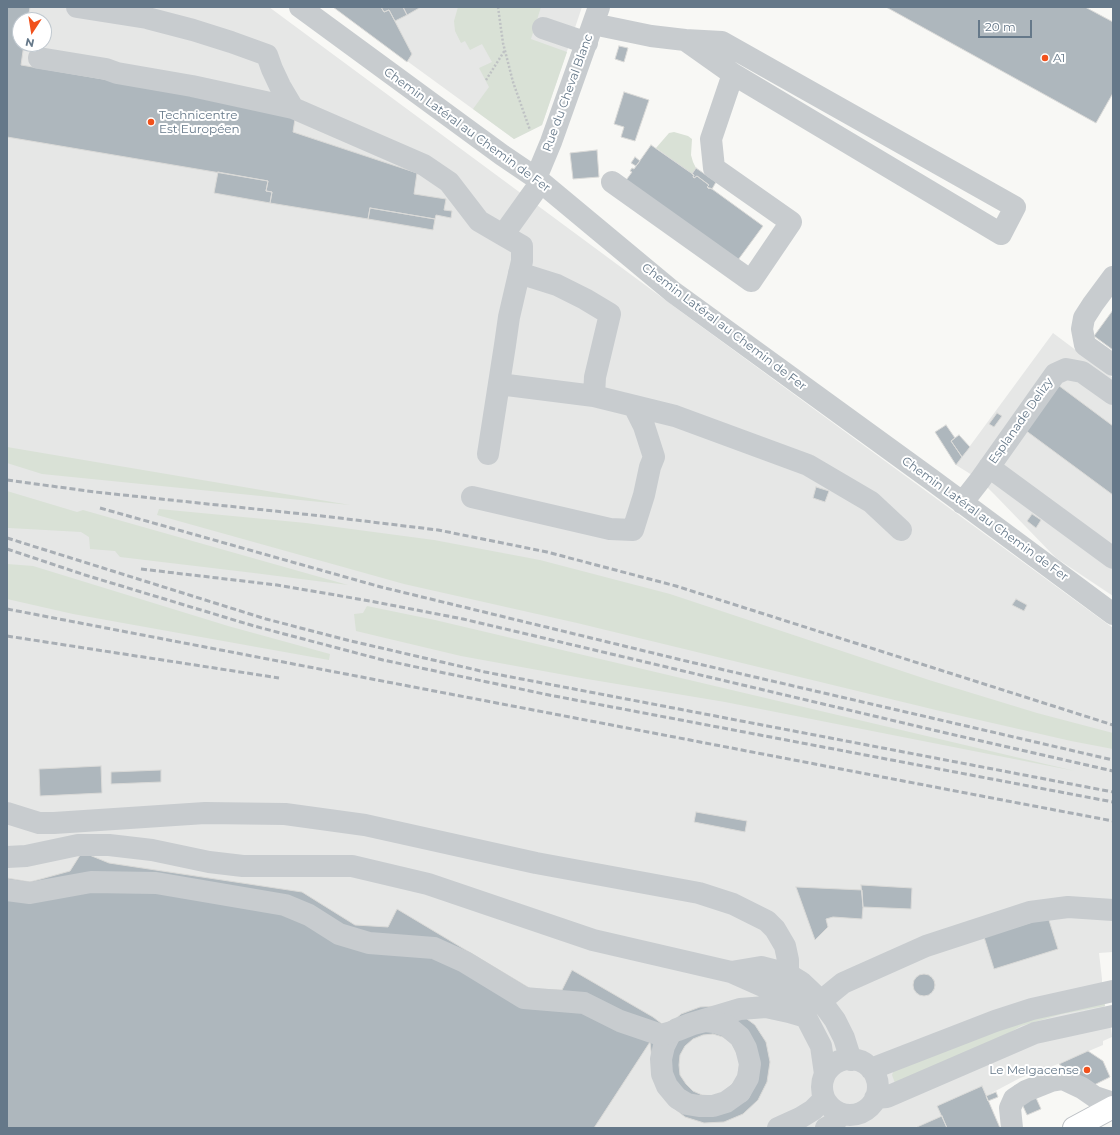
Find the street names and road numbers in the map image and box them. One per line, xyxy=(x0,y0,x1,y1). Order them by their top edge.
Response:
street label: Rue du Cheval Blanc xyxy=(540,32,596,154)
street label: Chemin Latéral au Chemin de Fer xyxy=(381,65,553,195)
street label: Chemin Latéral au Chemin de Fer xyxy=(639,260,809,394)
street label: Esplanade Delizy xyxy=(986,375,1056,467)
street label: Chemin Latéral au Chemin de Fer xyxy=(899,454,1071,584)

